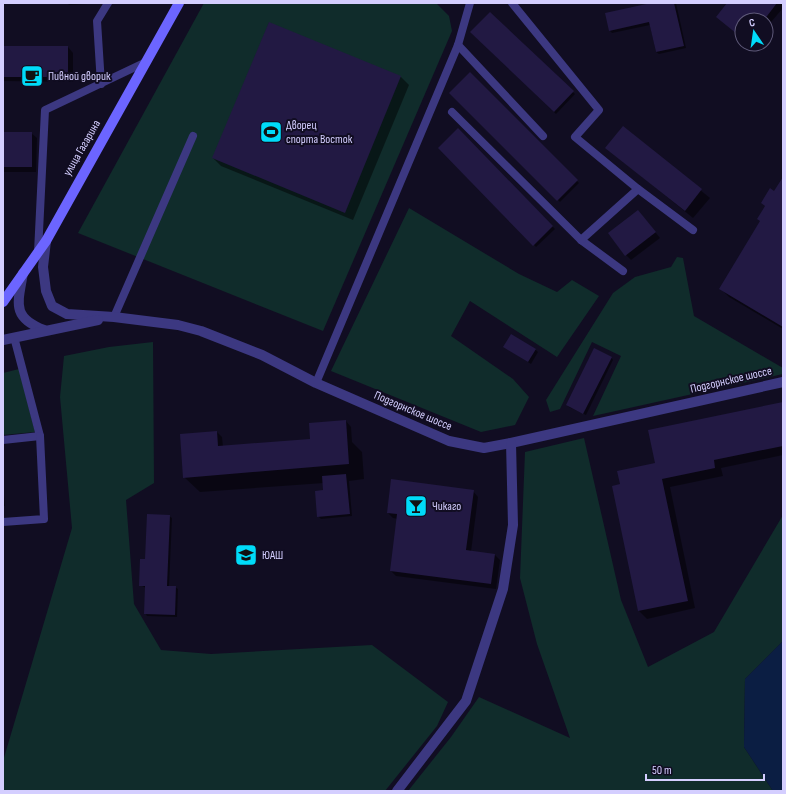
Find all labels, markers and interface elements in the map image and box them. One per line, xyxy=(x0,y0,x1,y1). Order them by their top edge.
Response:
north arrow xyxy=(734,12,774,52)
text: С xyxy=(748,16,756,30)
cafe icon: Пивной дворик xyxy=(19,63,45,89)
place label: Пивной дворик xyxy=(48,69,111,84)
street label: улица Гагарина xyxy=(60,117,104,179)
place label: Дворец спорта Восток xyxy=(286,118,353,147)
sports icon: Дворец спорта Восток xyxy=(258,119,284,145)
street label: Подгорнское шоссе xyxy=(689,363,773,397)
street label: Подгорнское шоссе xyxy=(372,388,454,434)
bar icon: Чикаго xyxy=(403,493,429,519)
place label: Чикаго xyxy=(432,499,461,514)
school or university icon: ЮАШ xyxy=(233,542,259,568)
place label: ЮАШ xyxy=(262,548,283,563)
scale bar xyxy=(646,756,764,782)
text: 50 m xyxy=(652,763,672,778)

